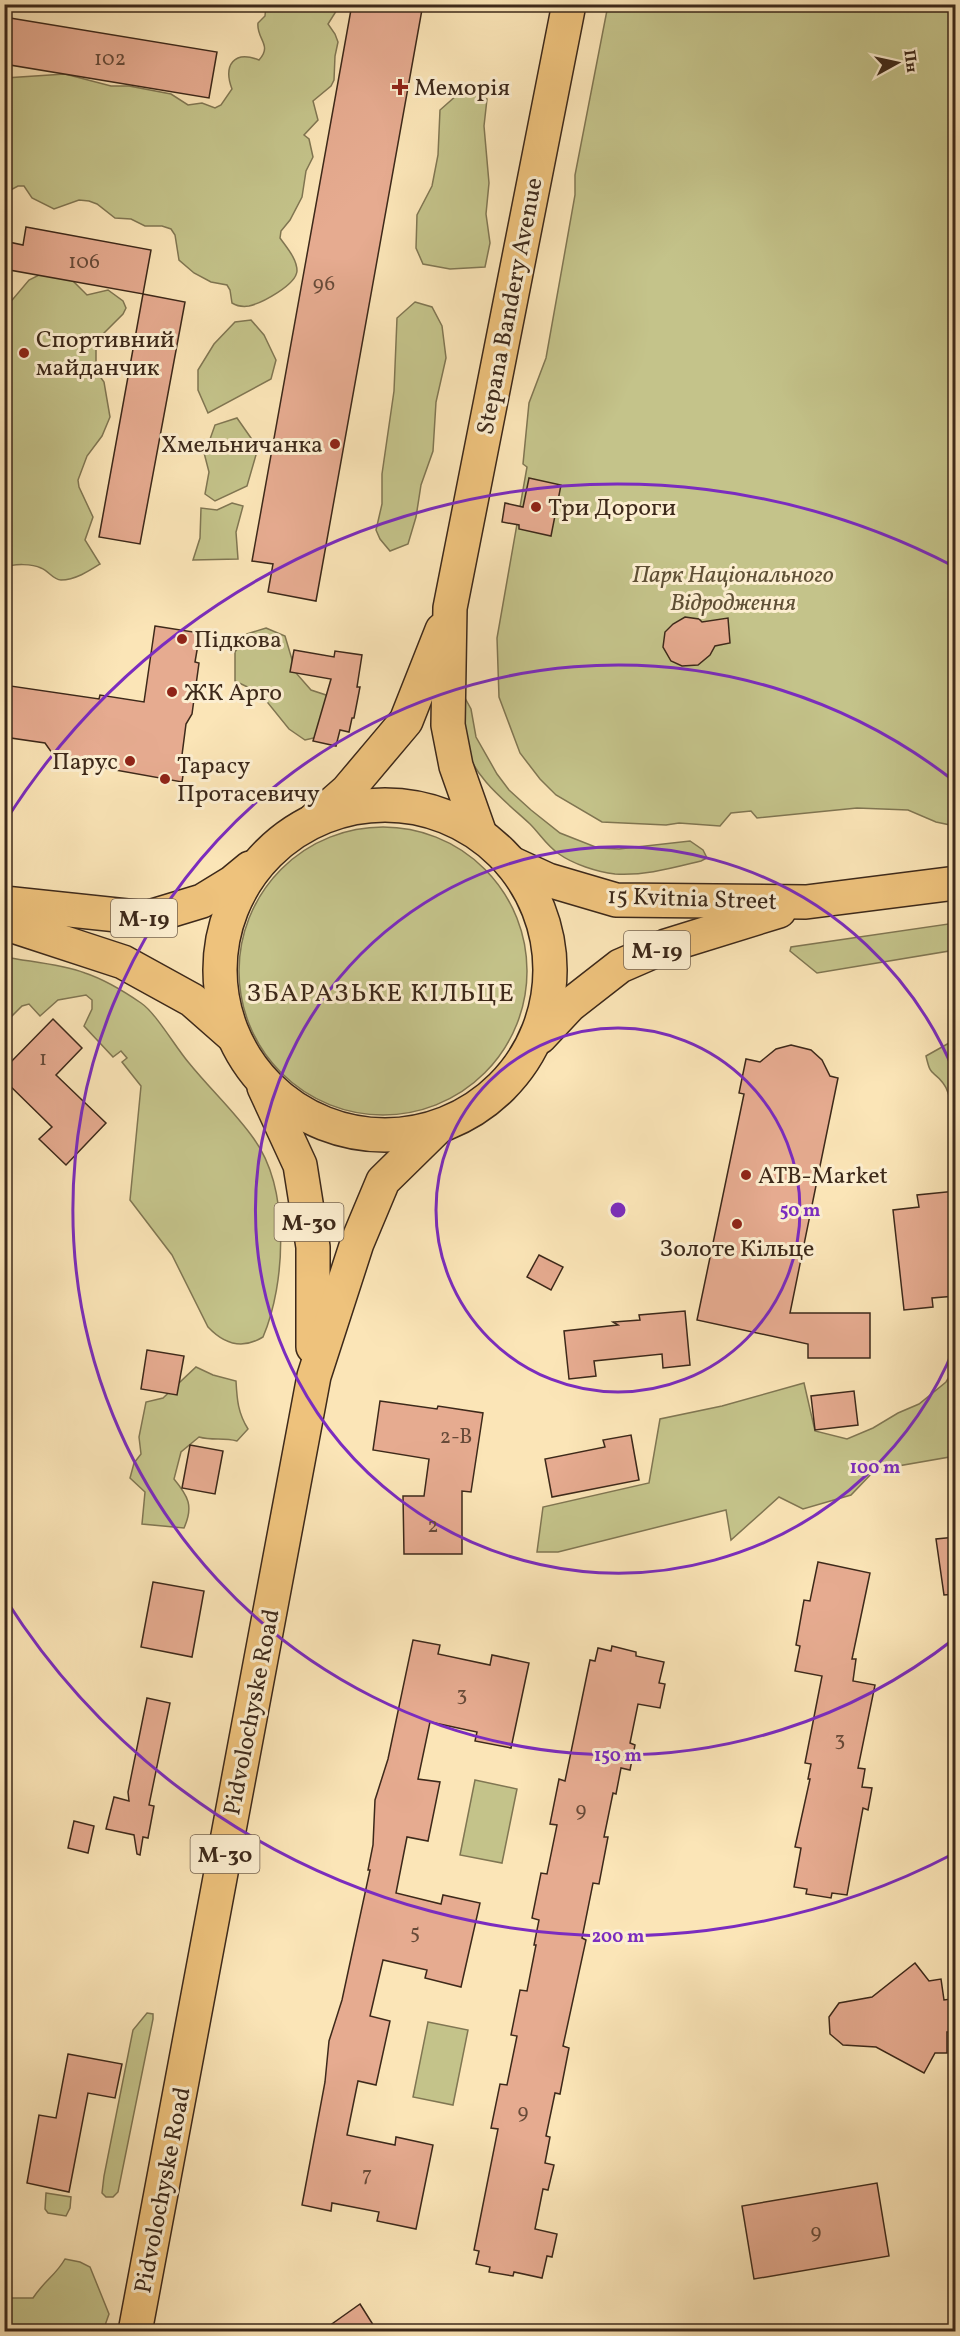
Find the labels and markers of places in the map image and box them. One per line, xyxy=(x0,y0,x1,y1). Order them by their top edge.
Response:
place label: Меморія xyxy=(414,72,510,106)
marker: Меморія xyxy=(391,78,409,96)
place label: Спортивний майданчик xyxy=(36,324,175,386)
marker: Спортивний майданчик xyxy=(17,346,31,360)
place label: Хмельничанка xyxy=(161,429,323,463)
marker: Хмельничанка xyxy=(328,437,342,451)
place label: Три Дороги xyxy=(548,492,676,526)
marker: Три Дороги xyxy=(529,500,543,514)
place label: Підкова xyxy=(194,624,282,658)
marker: Підкова xyxy=(175,632,189,646)
place label: ЖК Арго xyxy=(184,677,282,711)
marker: ЖК Арго xyxy=(165,685,179,699)
place label: Парус xyxy=(52,746,118,780)
place label: Тарасу Протасевичу xyxy=(177,750,320,812)
marker: Парус xyxy=(123,754,137,768)
marker: Тарасу Протасевичу xyxy=(158,772,172,786)
place label: ATB-Market xyxy=(758,1160,888,1194)
marker: ATB-Market xyxy=(739,1168,753,1182)
centre of rings xyxy=(608,1200,628,1220)
marker: Золоте Кільце xyxy=(730,1217,744,1231)
place label: Золоте Кільце xyxy=(660,1233,814,1267)

